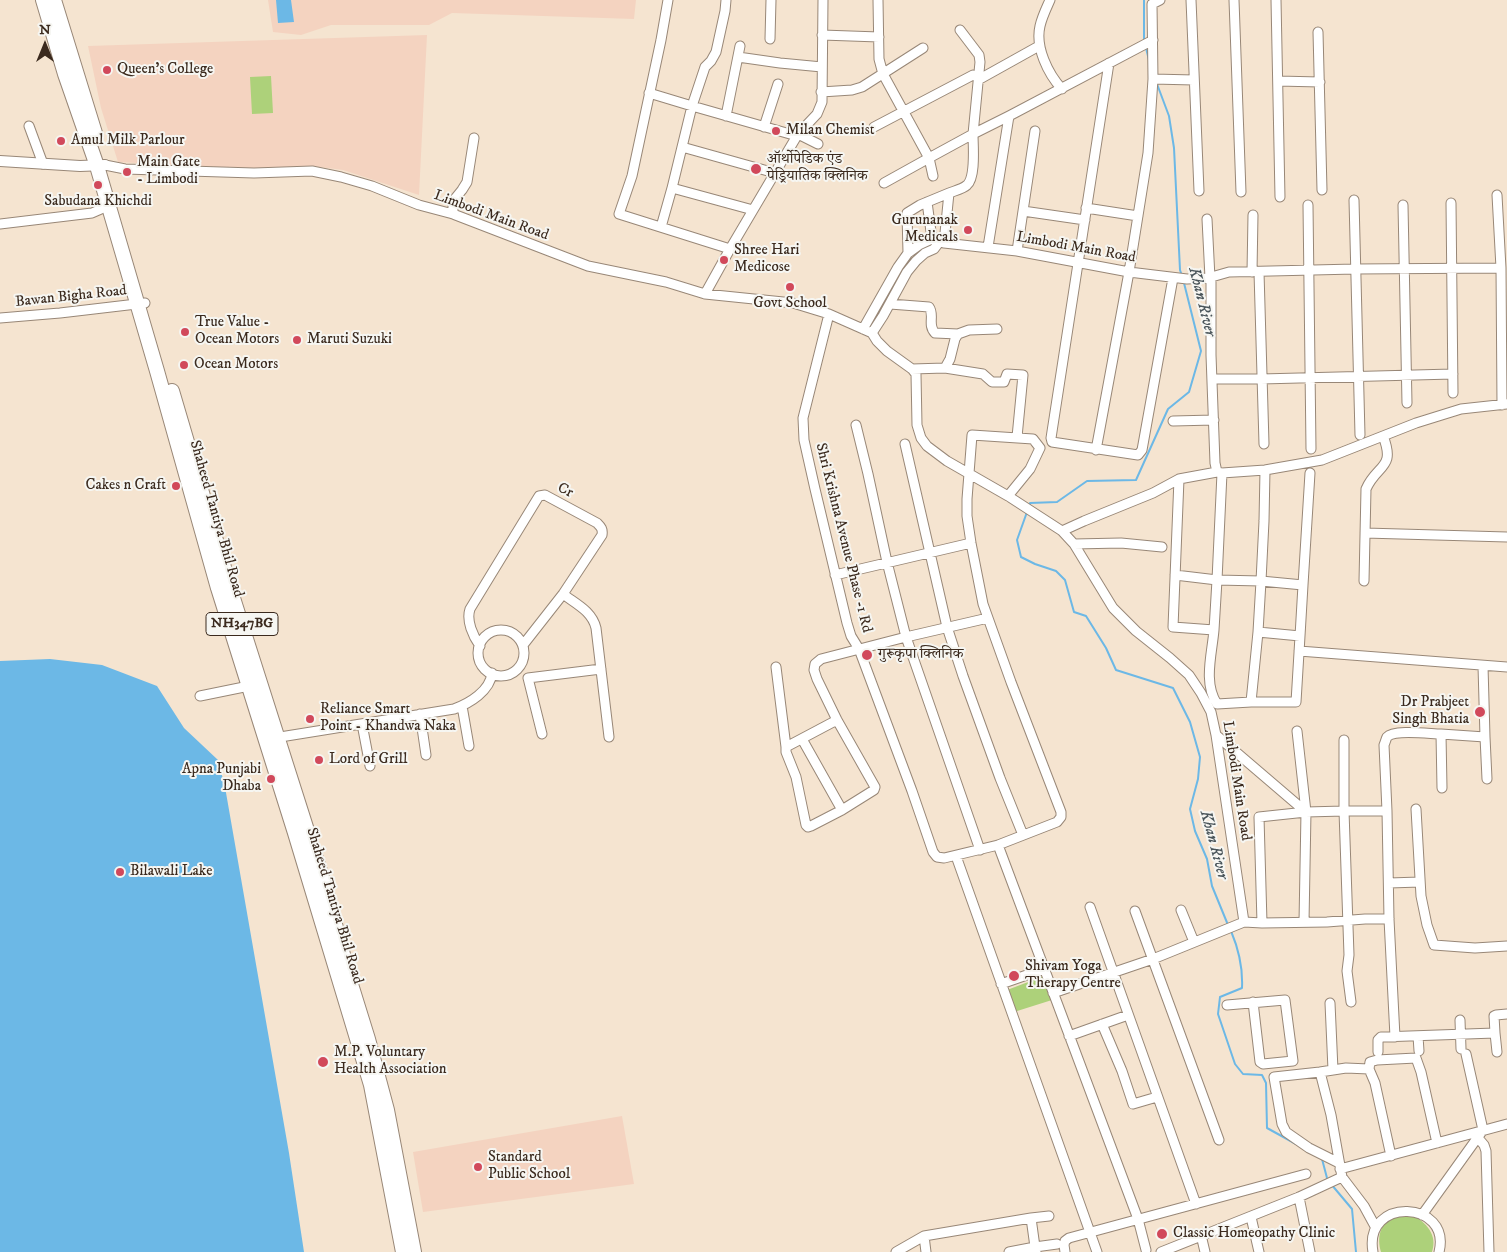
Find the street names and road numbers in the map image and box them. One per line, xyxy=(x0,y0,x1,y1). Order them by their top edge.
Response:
street label: Limbodi Main Road xyxy=(431,187,551,245)
street label: Limbodi Main Road xyxy=(1015,229,1137,267)
street label: Bawan Bigha Road xyxy=(14,282,128,312)
street label: Shaheed Tantiya Bhil Road xyxy=(185,438,247,600)
street label: Shri Krishna Avenue Phase -1 Rd xyxy=(811,441,875,635)
street label: Cr xyxy=(554,479,576,503)
road number: NH347BG xyxy=(206,612,278,636)
street label: Limbodi Main Road xyxy=(1218,720,1254,842)
street label: Shaheed Tantiya Bhil Road xyxy=(302,826,366,986)

